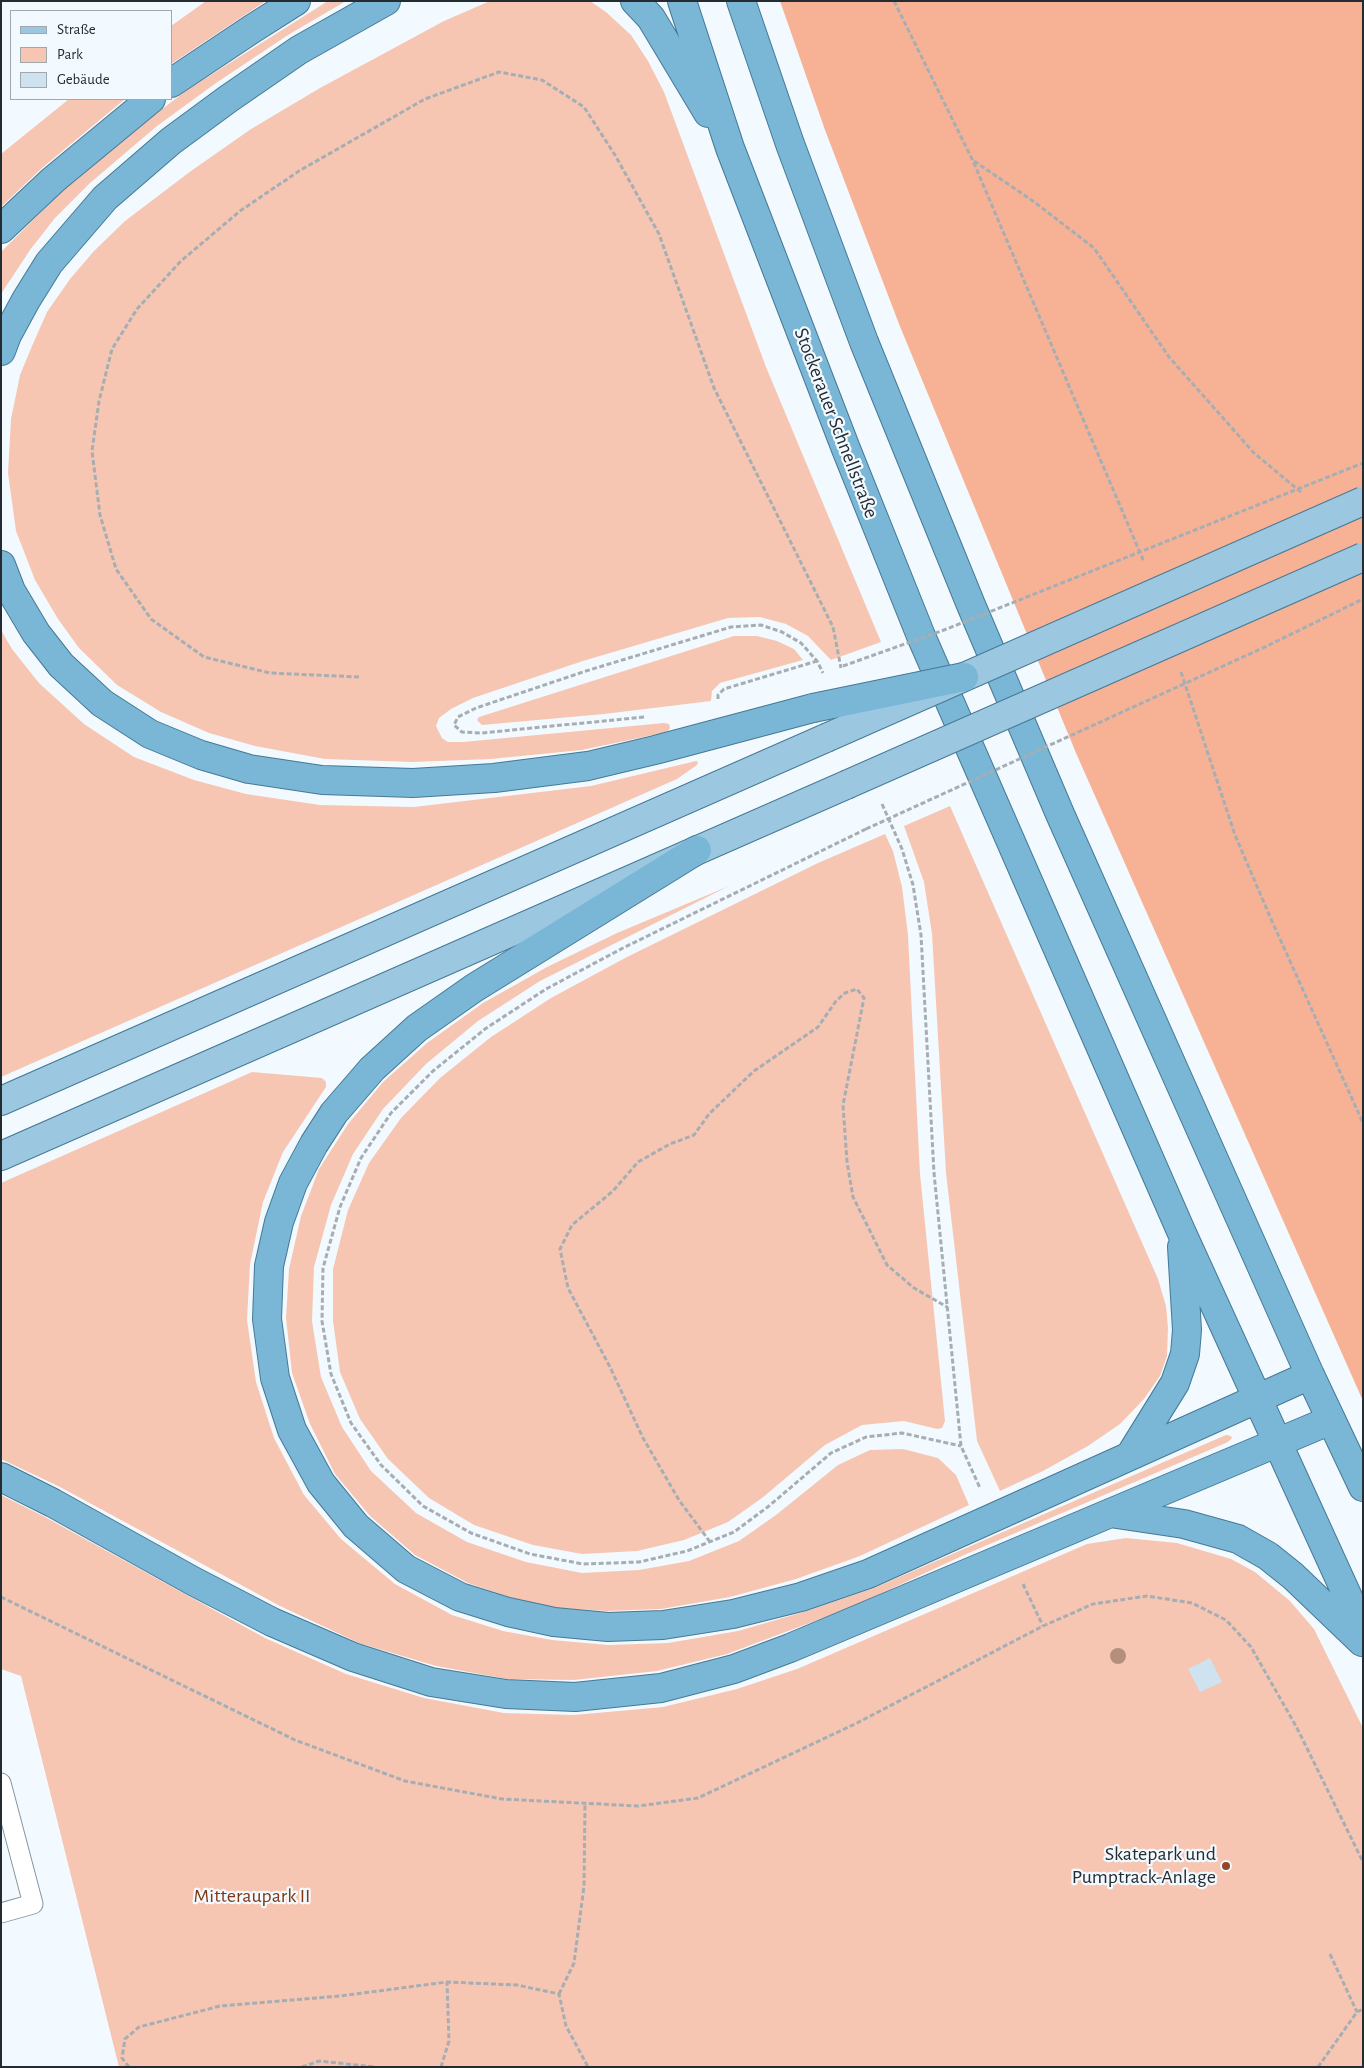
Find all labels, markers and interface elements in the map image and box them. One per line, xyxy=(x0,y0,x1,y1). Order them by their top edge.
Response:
legend xyxy=(10,10,172,100)
text: Straße xyxy=(57,22,96,37)
text: Park xyxy=(57,47,83,62)
text: Gebäude xyxy=(57,72,110,87)
street label: Stockerauer Schnellstraße xyxy=(789,325,883,521)
place label: Skatepark und Pumptrack-Anlage xyxy=(1072,1842,1216,1889)
marker: Skatepark und Pumptrack-Anlage xyxy=(1220,1860,1232,1872)
park label: Mitteraupark II xyxy=(194,1884,310,1908)

